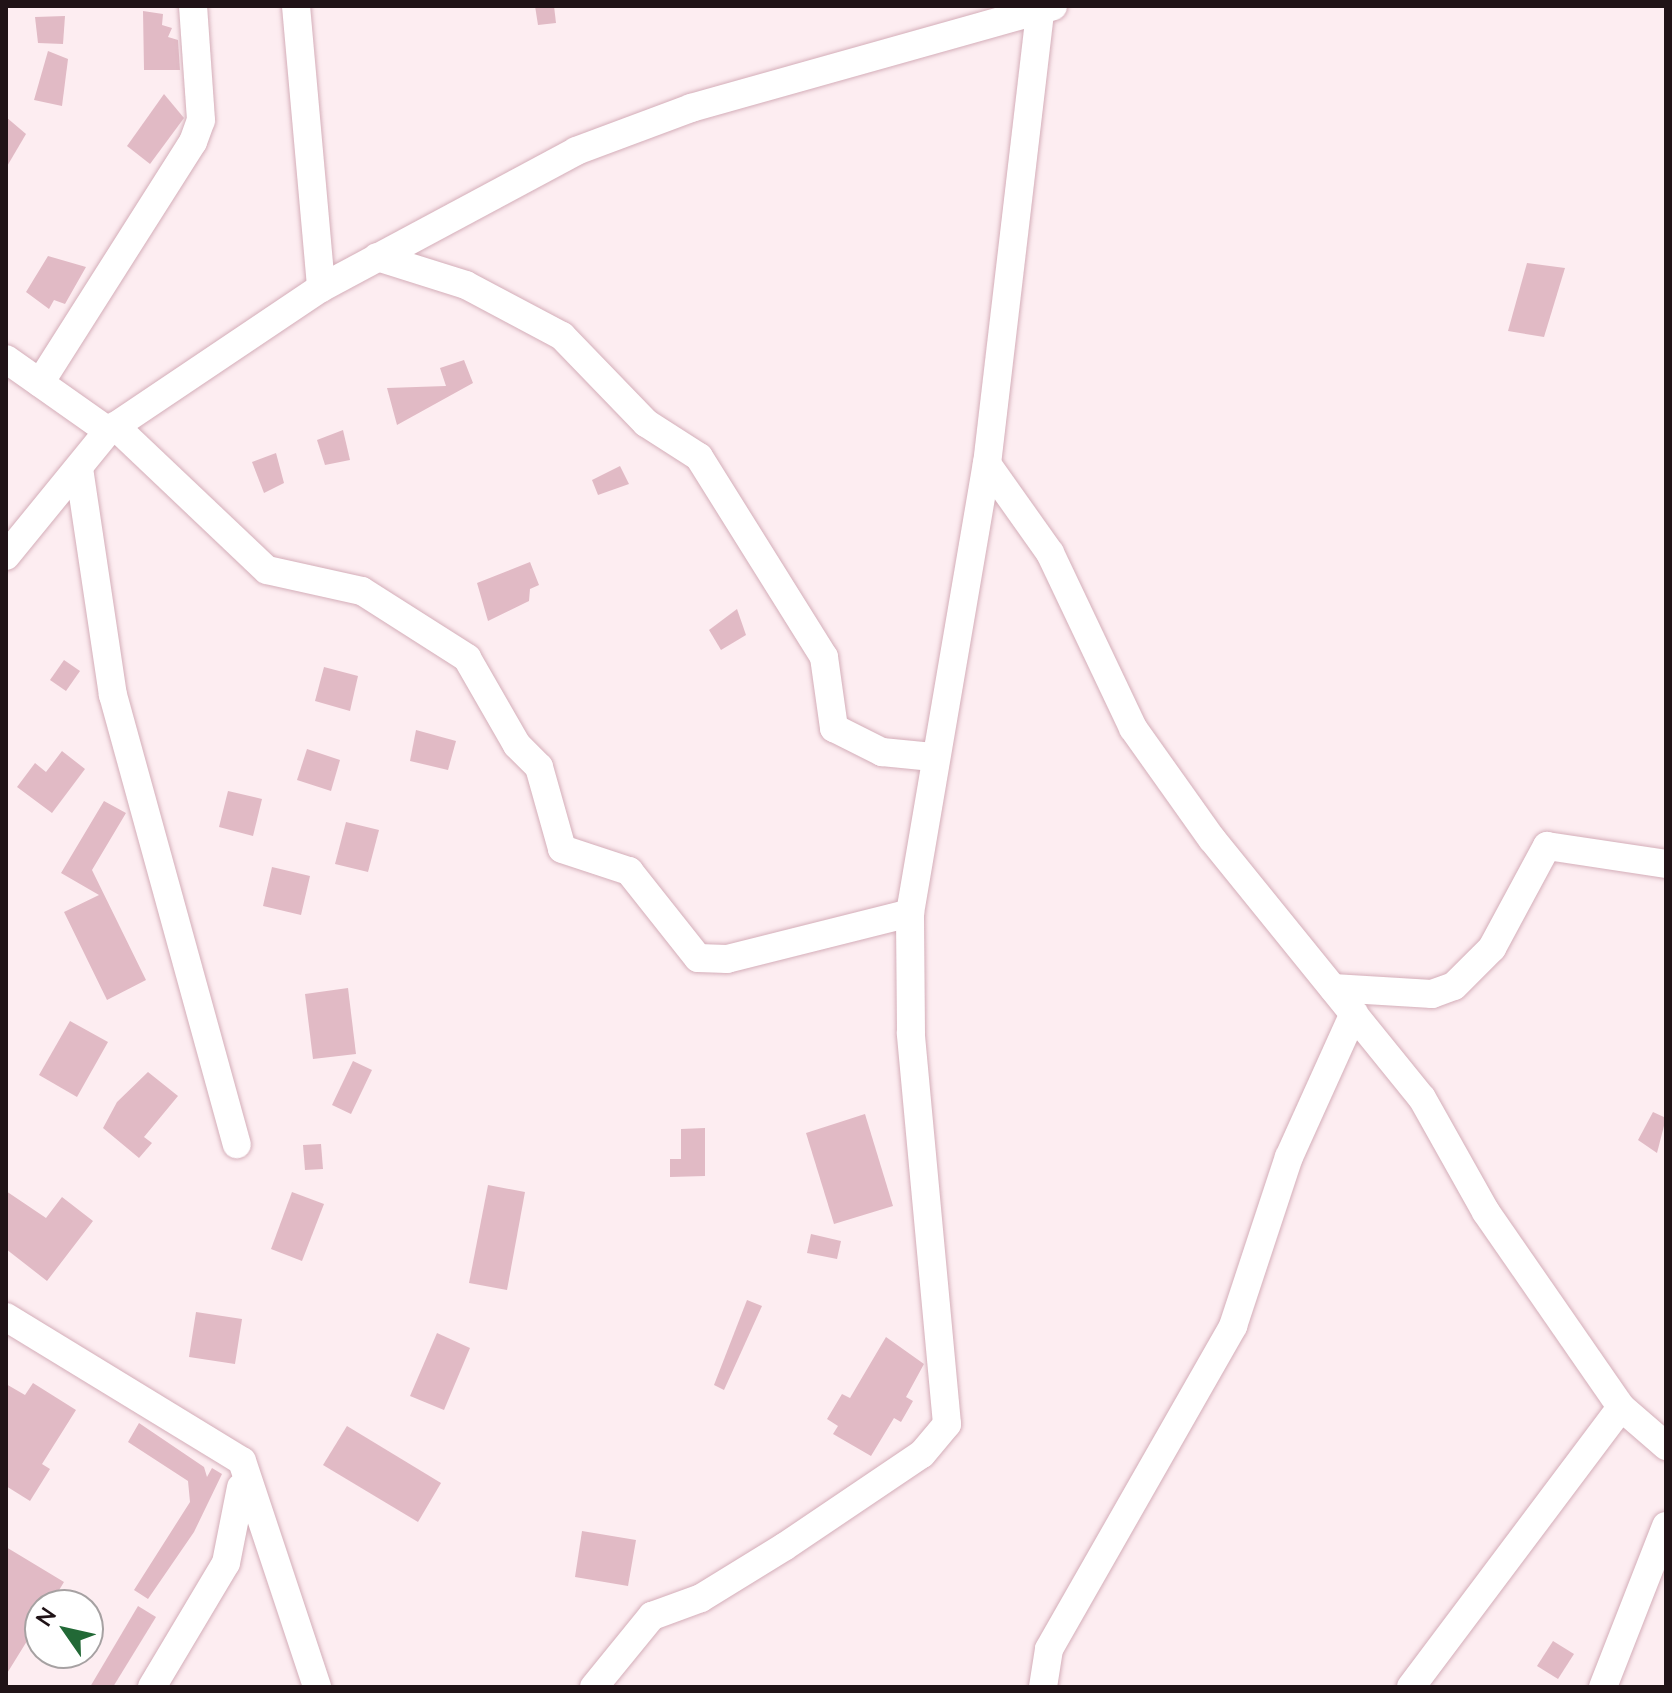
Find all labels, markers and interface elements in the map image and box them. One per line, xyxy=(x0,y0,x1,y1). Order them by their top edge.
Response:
north arrow xyxy=(24,1589,104,1669)
text: N xyxy=(29,1602,61,1631)

